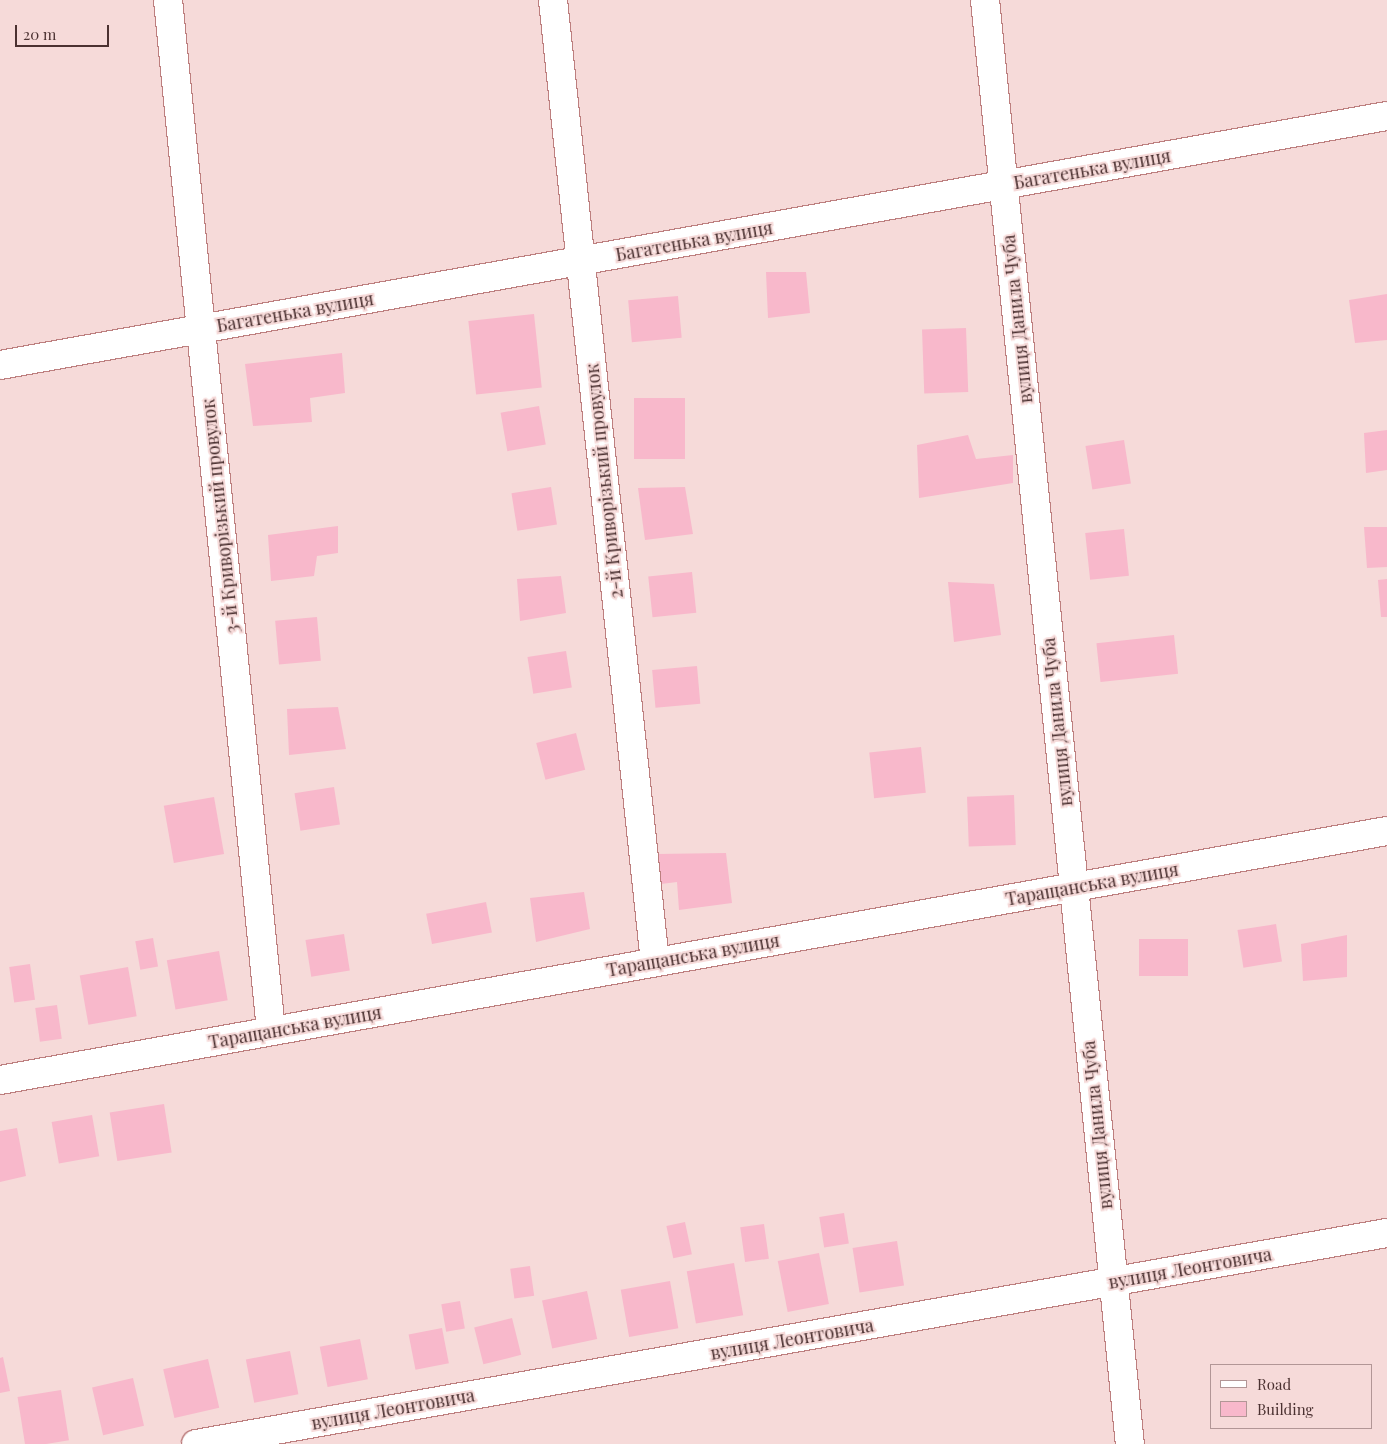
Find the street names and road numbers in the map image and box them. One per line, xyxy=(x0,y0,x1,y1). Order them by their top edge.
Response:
street label: Багатенька вулиця xyxy=(1012,145,1172,193)
street label: Багатенька вулиця xyxy=(614,217,774,265)
street label: вулиця Данила Чуба xyxy=(997,234,1037,404)
street label: Багатенька вулиця xyxy=(215,288,375,336)
street label: 2-й Криворізький провулок xyxy=(581,362,627,600)
street label: 3-й Криворізький провулок xyxy=(197,398,243,634)
street label: вулиця Данила Чуба xyxy=(1037,637,1077,807)
street label: Таращанська вулиця xyxy=(1004,858,1180,910)
street label: Таращанська вулиця xyxy=(605,929,781,981)
street label: Таращанська вулиця xyxy=(207,1001,383,1053)
street label: вулиця Данила Чуба xyxy=(1077,1040,1117,1210)
street label: вулиця Леонтовича xyxy=(1107,1243,1273,1293)
street label: вулиця Леонтовича xyxy=(709,1314,875,1364)
street label: вулиця Леонтовича xyxy=(310,1384,476,1434)

